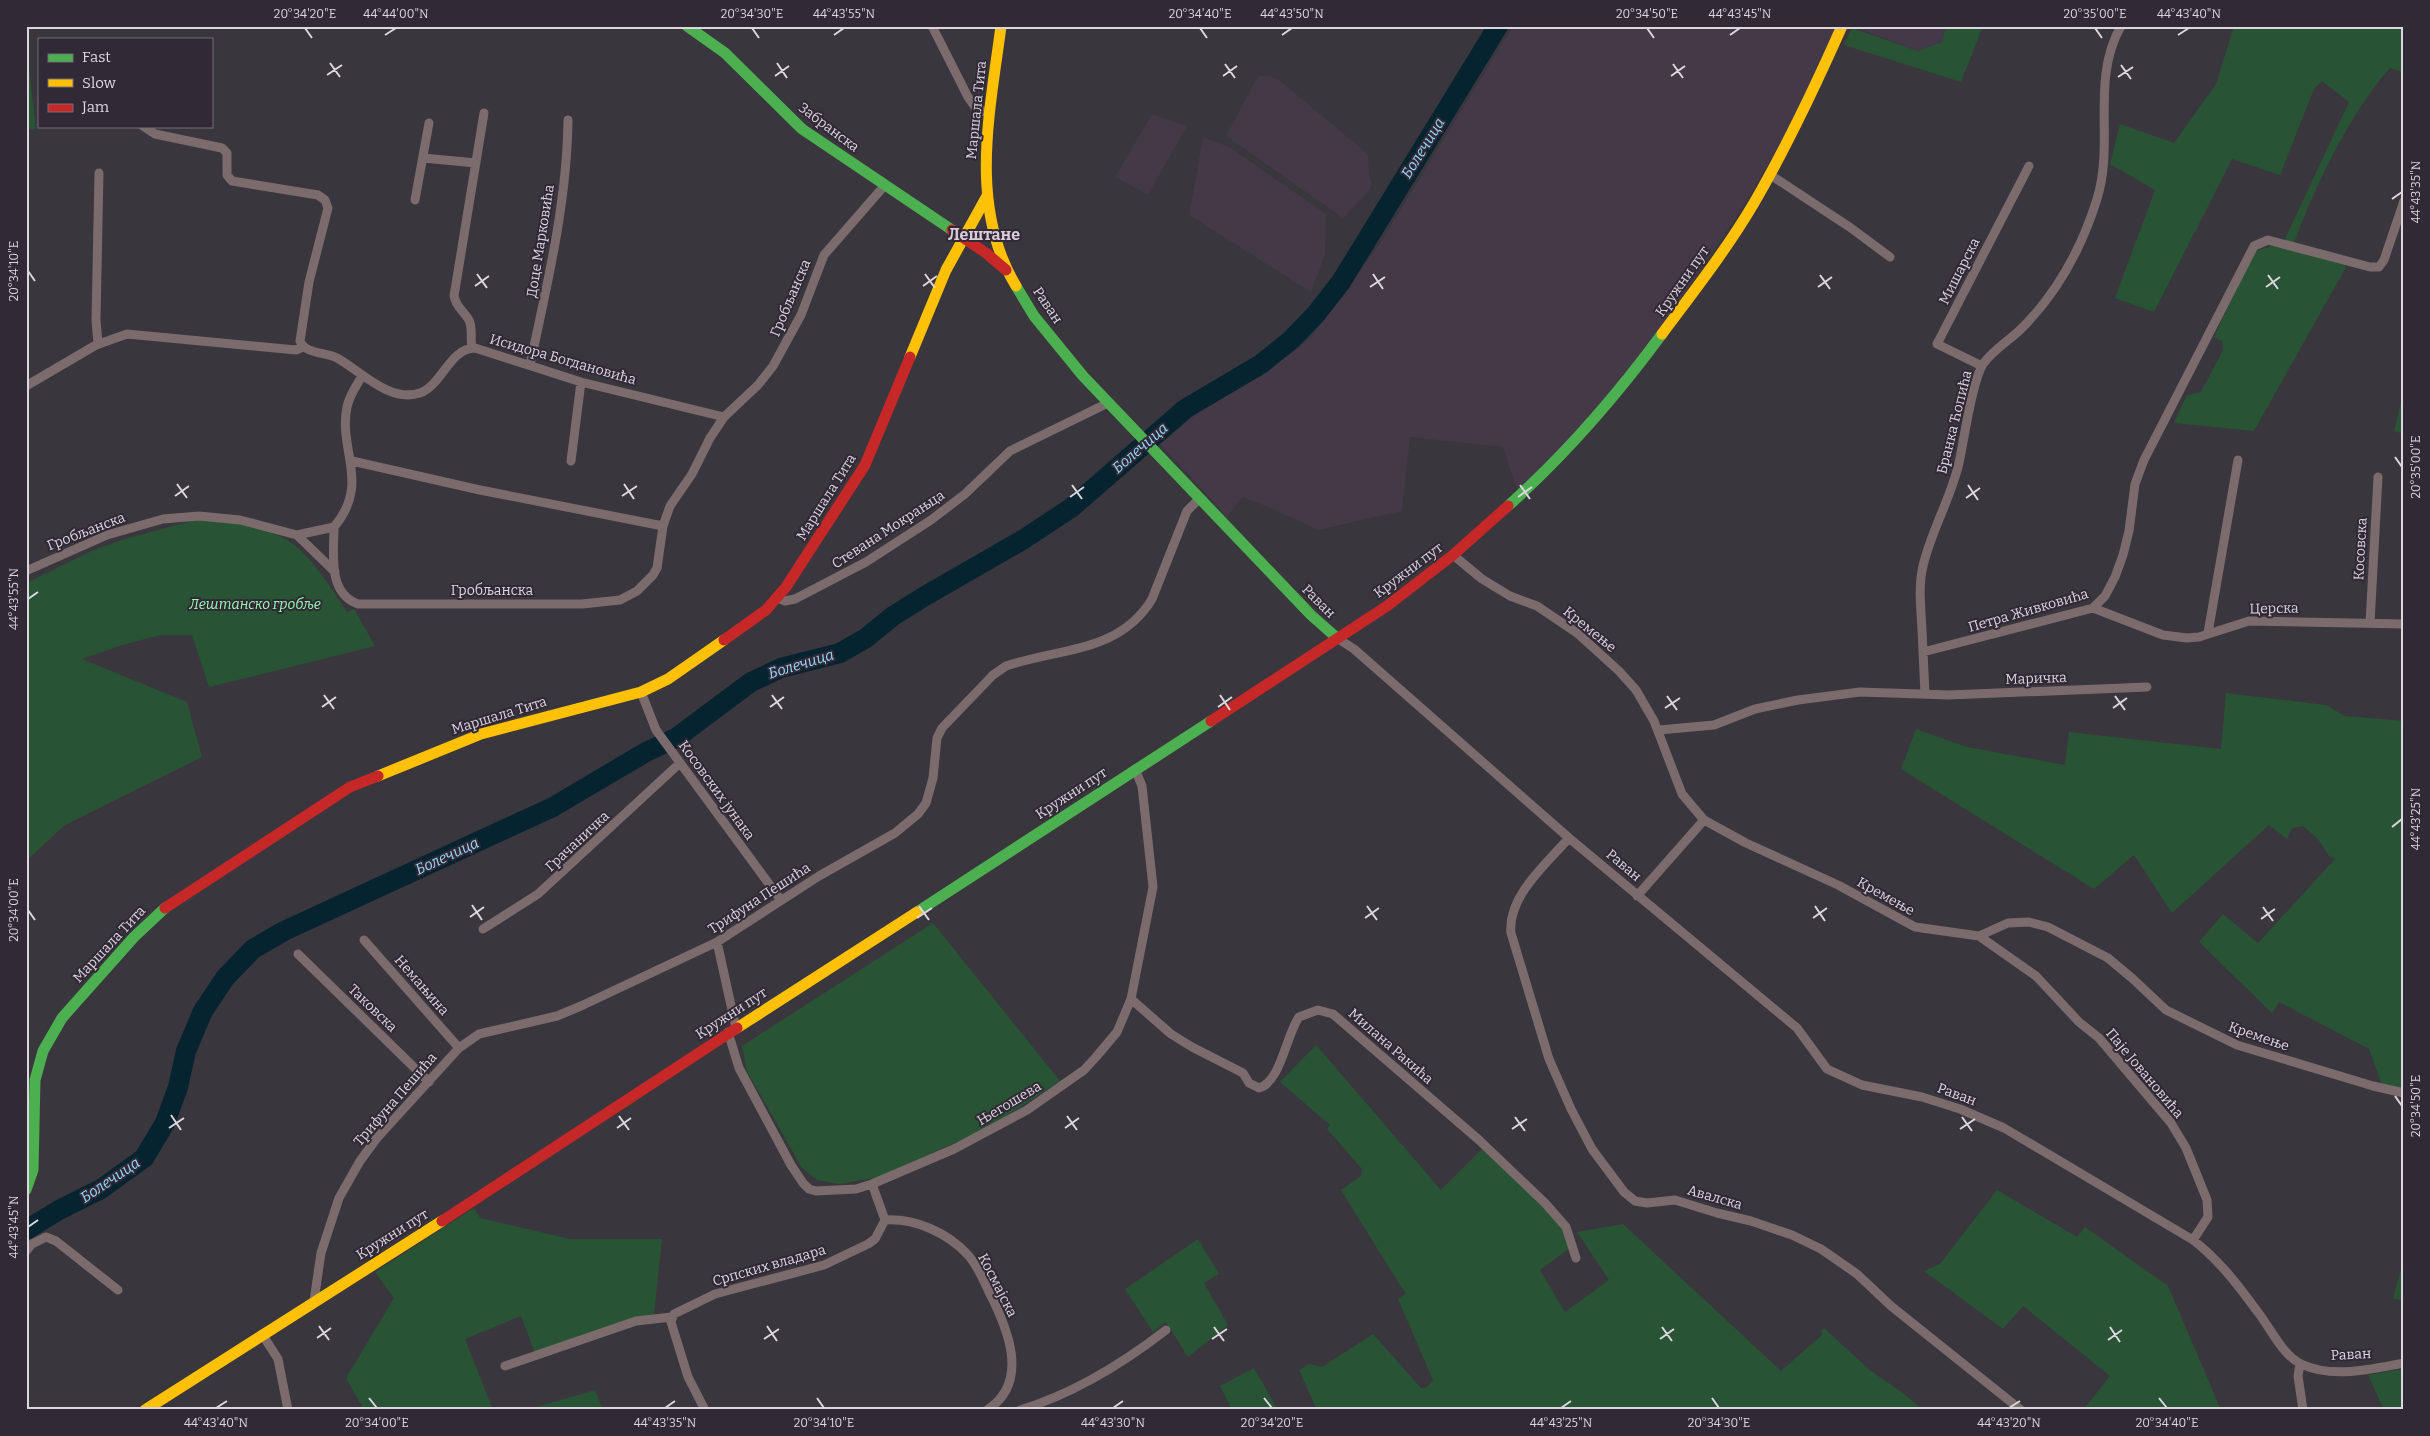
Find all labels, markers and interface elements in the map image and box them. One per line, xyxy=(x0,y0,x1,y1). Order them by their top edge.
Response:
text: 20°34'20"E xyxy=(274,7,336,21)
text: 44°44'00"N xyxy=(363,7,429,21)
text: 20°34'30"E xyxy=(721,7,783,21)
text: 44°43'55"N xyxy=(813,7,876,21)
text: 20°34'40"E xyxy=(1169,7,1231,21)
text: 44°43'50"N xyxy=(1260,7,1324,21)
text: 20°34'50"E xyxy=(1616,7,1678,21)
text: 44°43'45"N xyxy=(1709,7,1772,21)
text: 20°35'00"E xyxy=(2064,7,2126,21)
text: 44°43'40"N xyxy=(2157,7,2222,21)
legend xyxy=(38,38,212,128)
text: Fast xyxy=(82,48,111,66)
street label: Маршала Тита xyxy=(963,60,990,160)
text: Slow xyxy=(82,74,117,92)
text: Jam xyxy=(81,98,110,116)
street label: Забранска xyxy=(795,99,863,156)
water label: Болечица xyxy=(1397,114,1449,182)
text: 44°43'35"N xyxy=(2409,160,2423,223)
street label: Доце Марковића xyxy=(523,183,558,299)
district label: Лештане xyxy=(948,225,1020,244)
street label: Мишарска xyxy=(1935,235,1984,307)
text: 20°34'10"E xyxy=(7,241,21,301)
street label: Кружни пут xyxy=(1652,243,1713,320)
street label: Гробљанска xyxy=(767,257,814,339)
street label: Раван xyxy=(1029,284,1066,327)
street label: Исидора Богдановића xyxy=(488,330,638,389)
street label: Бранка Ћопића xyxy=(1933,368,1976,476)
water label: Болечица xyxy=(1108,419,1172,477)
text: 20°35'00"E xyxy=(2409,436,2423,498)
street label: Маршала Тита xyxy=(793,451,860,544)
street label: Стевана Мокрањца xyxy=(829,486,948,572)
street label: Гробљанска xyxy=(45,509,128,554)
street label: Косовска xyxy=(2350,517,2371,581)
street label: Кружни пут xyxy=(1371,539,1446,602)
text: 44°43'55"N xyxy=(7,567,21,630)
street label: Раван xyxy=(1298,581,1339,622)
street label: Гробљанска xyxy=(451,582,533,599)
street label: Петра Живковића xyxy=(1966,585,2091,636)
park label: Лештанско гробље xyxy=(188,596,321,613)
street label: Церска xyxy=(2249,600,2299,617)
street label: Кремење xyxy=(1560,603,1620,656)
water label: Болечица xyxy=(766,645,836,683)
street label: Маричка xyxy=(2005,669,2067,688)
street label: Маршала Тита xyxy=(449,693,549,738)
street label: Косовских јунака xyxy=(675,737,759,844)
street label: Кружни пут xyxy=(1032,764,1110,823)
text: 44°43'25"N xyxy=(2409,787,2423,850)
street label: Грачаничка xyxy=(542,807,613,875)
water label: Болечица xyxy=(412,833,482,879)
street label: Раван xyxy=(1603,846,1645,885)
street label: Трифуна Пешића xyxy=(705,859,814,938)
street label: Кремење xyxy=(1854,874,1918,919)
text: 20°34'00"E xyxy=(7,878,21,942)
street label: Маршала Тита xyxy=(69,902,149,986)
street label: Немањина xyxy=(391,952,453,1019)
street label: Таковска xyxy=(345,981,401,1036)
street label: Кружни пут xyxy=(692,984,770,1043)
street label: Милана Ракића xyxy=(1345,1005,1437,1088)
street label: Кремење xyxy=(2226,1018,2292,1055)
street label: Паје Јовановића xyxy=(2102,1025,2187,1122)
street label: Трифуна Пешића xyxy=(350,1049,441,1150)
text: 20°34'50"E xyxy=(2409,1075,2423,1137)
street label: Његошева xyxy=(974,1077,1045,1129)
street label: Раван xyxy=(1935,1080,1979,1109)
water label: Болечица xyxy=(77,1154,143,1206)
street label: Авалска xyxy=(1685,1182,1745,1213)
text: 44°43'45"N xyxy=(7,1195,21,1258)
street label: Кружни пут xyxy=(353,1206,431,1263)
street label: Српских владара xyxy=(711,1241,828,1290)
street label: Космајска xyxy=(974,1251,1021,1320)
street label: Раван xyxy=(2330,1345,2372,1364)
text: 44°43'40"N xyxy=(184,1416,249,1430)
text: 20°34'00"E xyxy=(345,1416,409,1430)
text: 44°43'35"N xyxy=(634,1416,697,1430)
text: 20°34'10"E xyxy=(794,1416,854,1430)
text: 44°43'30"N xyxy=(1081,1416,1145,1430)
text: 20°34'20"E xyxy=(1241,1416,1303,1430)
text: 44°43'25"N xyxy=(1530,1416,1593,1430)
text: 20°34'30"E xyxy=(1688,1416,1750,1430)
text: 44°43'20"N xyxy=(1977,1416,2041,1430)
text: 20°34'40"E xyxy=(2136,1416,2198,1430)

